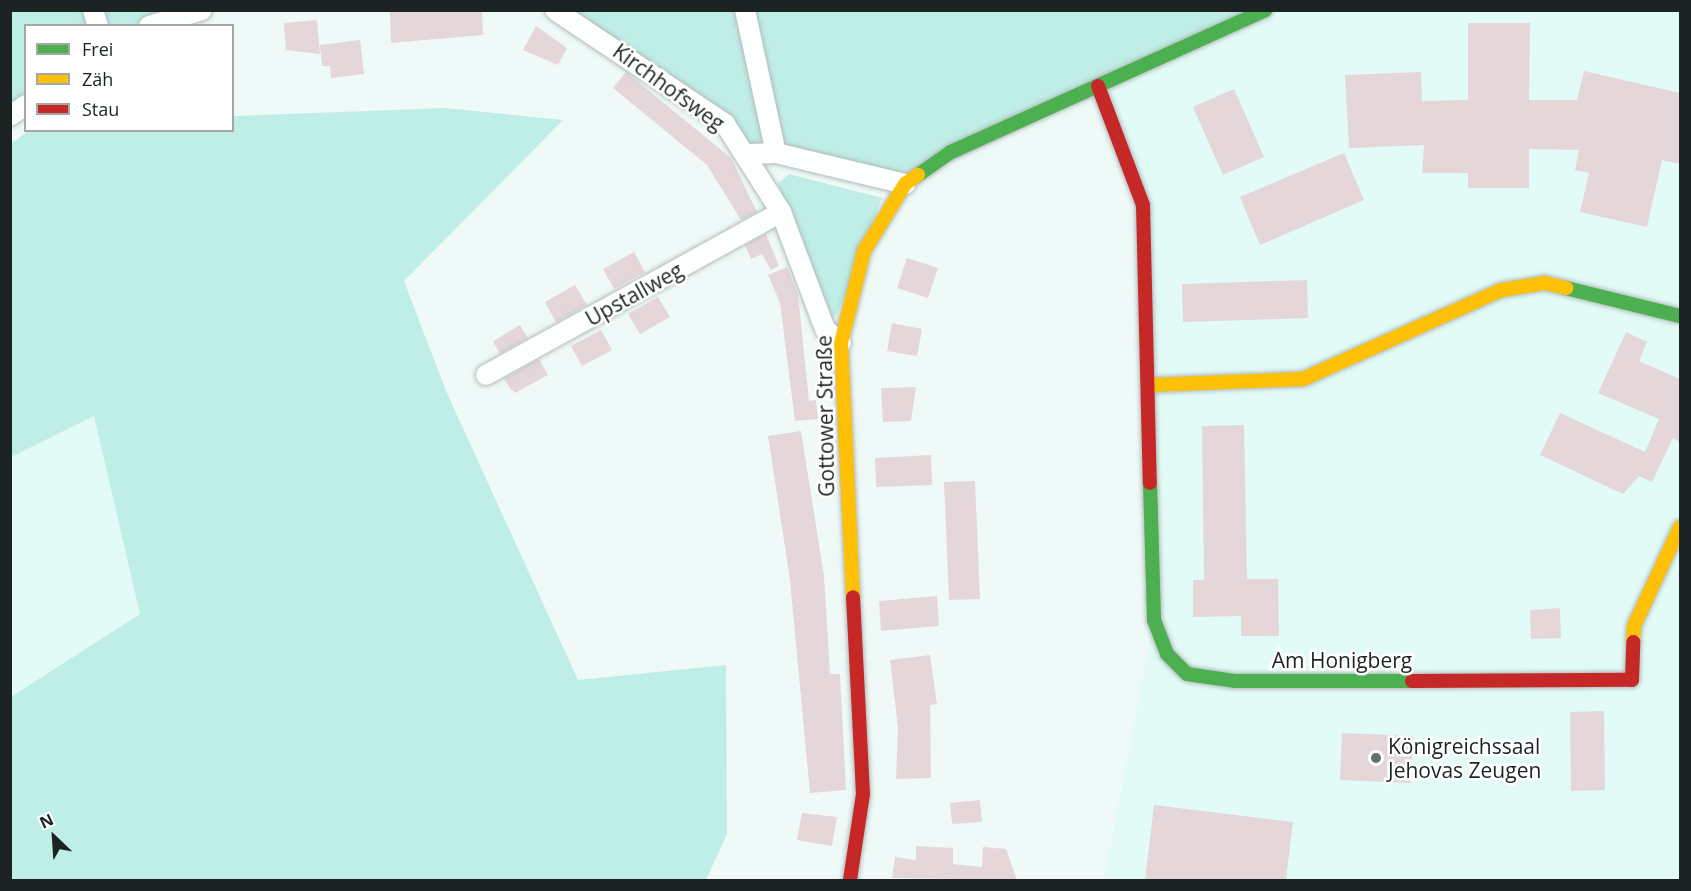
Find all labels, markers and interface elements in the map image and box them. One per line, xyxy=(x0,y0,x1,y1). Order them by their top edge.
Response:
legend xyxy=(24,24,234,132)
text: Frei xyxy=(82,37,113,61)
street label: Kirchhofsweg xyxy=(608,38,730,136)
text: Zäh xyxy=(82,67,113,91)
text: Stau xyxy=(82,97,119,121)
street label: Upstallweg xyxy=(581,257,687,331)
street label: Gottower Straße xyxy=(811,335,839,497)
street label: Am Honigberg xyxy=(1272,647,1412,673)
place label: Königreichssaal Jehovas Zeugen xyxy=(1388,733,1541,783)
marker: Königreichssaal Jehovas Zeugen xyxy=(1369,751,1383,765)
north arrow xyxy=(24,807,84,867)
text: N xyxy=(36,808,57,833)

